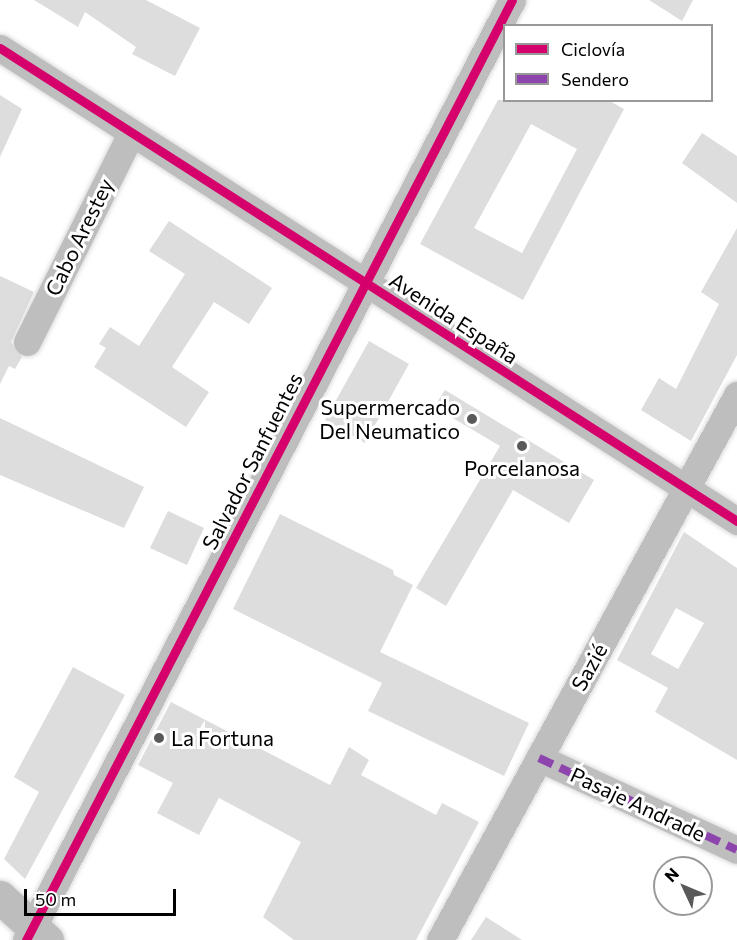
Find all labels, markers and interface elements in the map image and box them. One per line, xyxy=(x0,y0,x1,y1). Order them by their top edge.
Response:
legend xyxy=(503,24,713,102)
text: Ciclovía xyxy=(561,38,625,60)
text: Sendero xyxy=(561,68,629,90)
street label: Cabo Arestey xyxy=(40,174,118,300)
street label: Avenida España xyxy=(385,267,523,369)
street label: Salvador Sanfuentes xyxy=(197,368,307,554)
place label: Supermercado Del Neumatico xyxy=(319,394,460,444)
marker: Supermercado Del Neumatico xyxy=(465,412,479,426)
marker: Porcelanosa xyxy=(515,439,529,453)
place label: Porcelanosa xyxy=(464,455,580,481)
street label: Sazié xyxy=(566,639,612,695)
place label: La Fortuna xyxy=(171,725,274,751)
marker: La Fortuna xyxy=(152,731,166,745)
street label: Pasaje Andrade xyxy=(566,762,710,846)
north arrow xyxy=(653,856,713,916)
text: N xyxy=(660,864,682,885)
scale bar xyxy=(27,877,178,915)
text: 50 m xyxy=(35,888,76,910)

